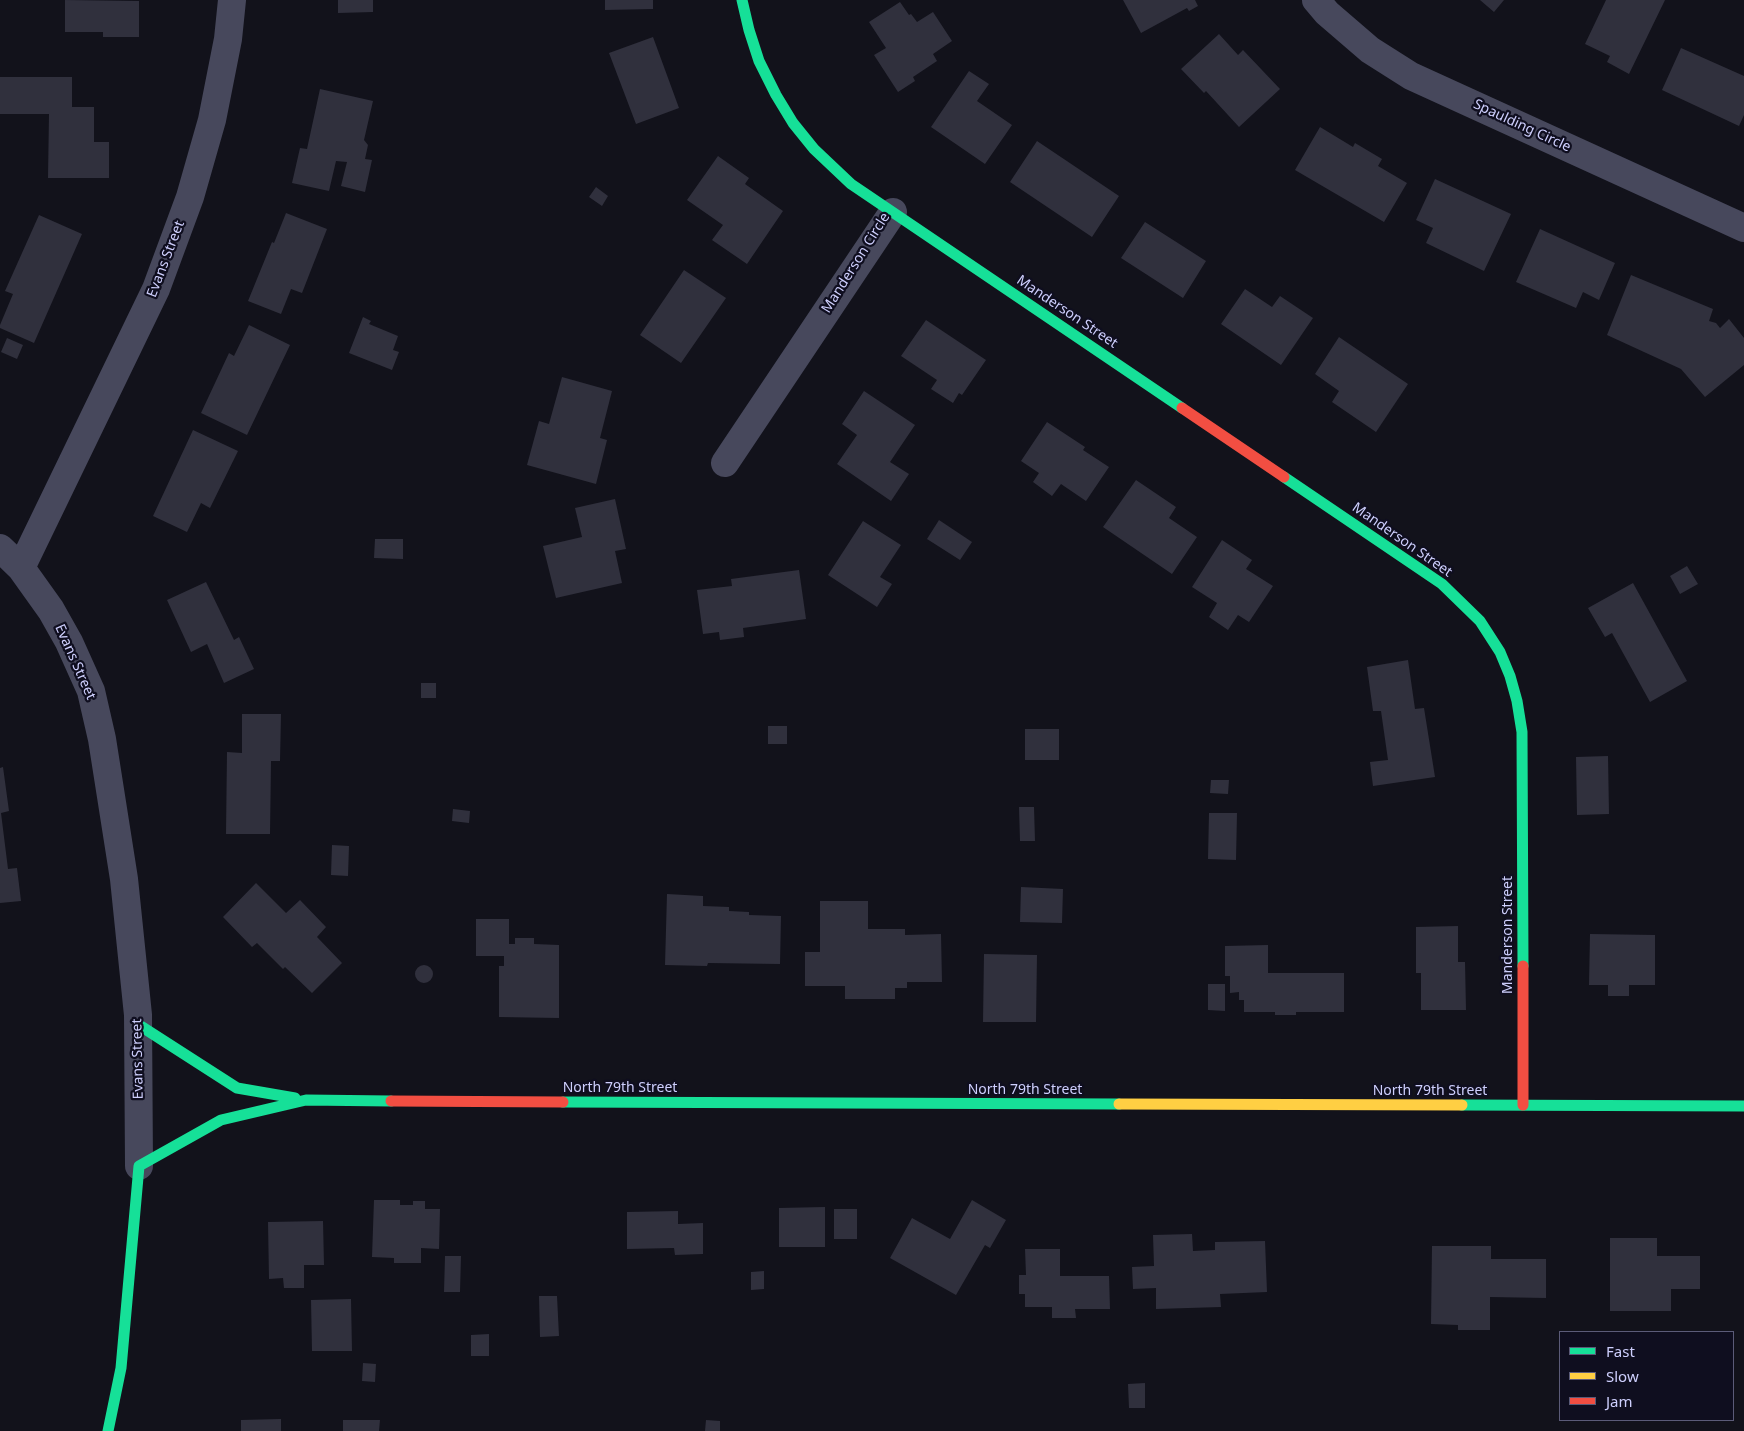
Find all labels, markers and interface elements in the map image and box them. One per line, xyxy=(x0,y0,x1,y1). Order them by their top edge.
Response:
street label: Spaulding Circle xyxy=(1471,96,1573,156)
street label: Manderson Circle xyxy=(818,210,894,316)
street label: Evans Street xyxy=(144,218,188,300)
street label: Manderson Street xyxy=(1013,272,1121,352)
street label: Manderson Street xyxy=(1349,499,1455,581)
street label: Evans Street xyxy=(51,622,99,702)
street label: Manderson Street xyxy=(1500,876,1516,994)
street label: Evans Street xyxy=(129,1018,147,1100)
street label: North 79th Street xyxy=(563,1080,677,1096)
street label: North 79th Street xyxy=(968,1082,1082,1098)
street label: North 79th Street xyxy=(1373,1083,1487,1099)
legend xyxy=(1559,1331,1734,1421)
text: Fast xyxy=(1606,1341,1635,1361)
text: Slow xyxy=(1606,1366,1639,1386)
text: Jam xyxy=(1606,1391,1633,1411)

